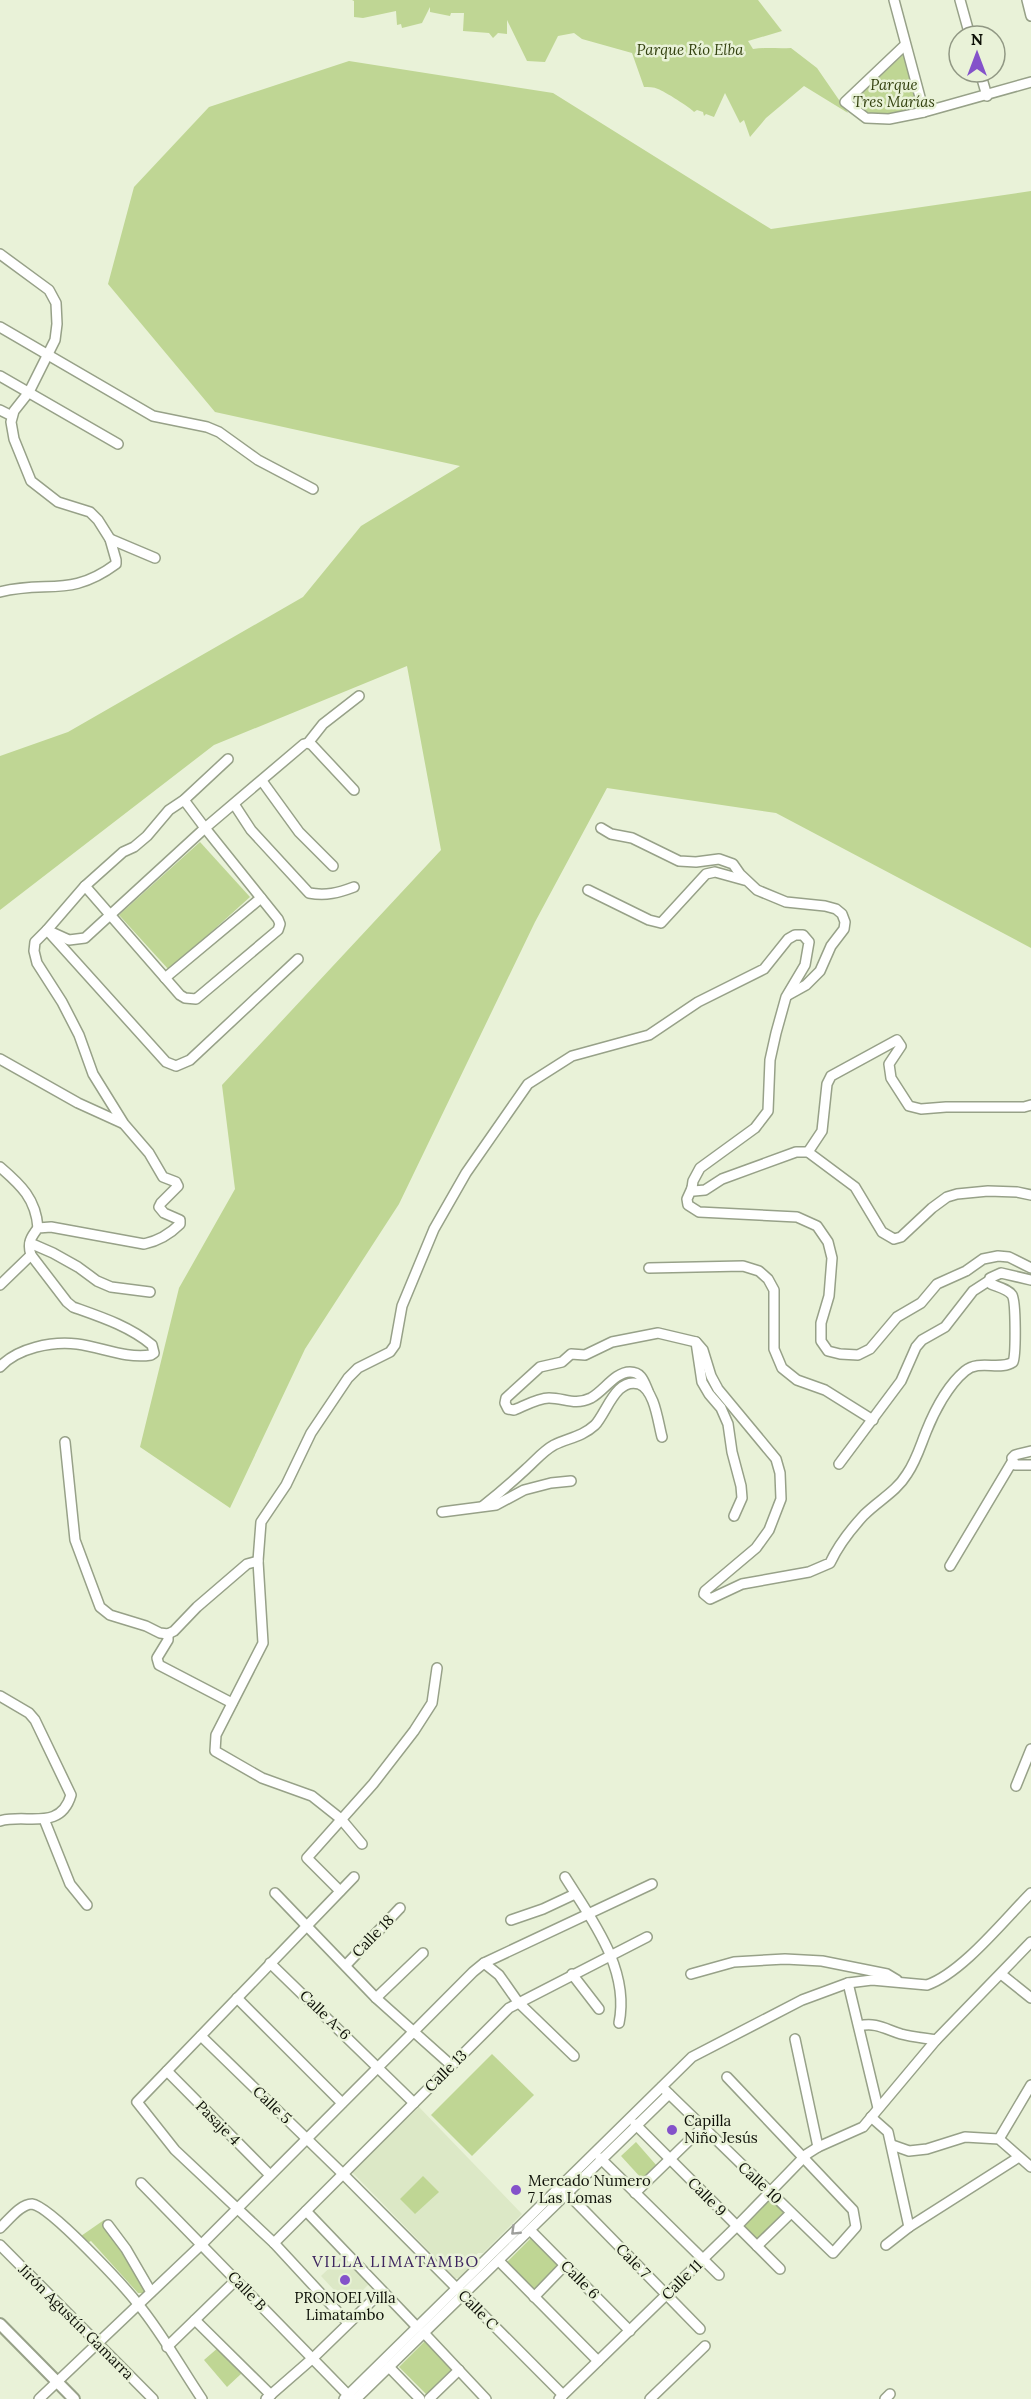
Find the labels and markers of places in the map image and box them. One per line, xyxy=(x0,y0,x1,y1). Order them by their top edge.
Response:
place label: Capilla Niño Jesús xyxy=(684,2111,758,2147)
marker: Capilla Niño Jesús xyxy=(665,2123,679,2137)
place label: Mercado Numero 7 Las Lomas xyxy=(528,2171,651,2207)
marker: Mercado Numero 7 Las Lomas xyxy=(509,2183,523,2197)
marker: PRONOEI Villa Limatambo xyxy=(338,2273,352,2287)
place label: PRONOEI Villa Limatambo xyxy=(294,2288,396,2324)

